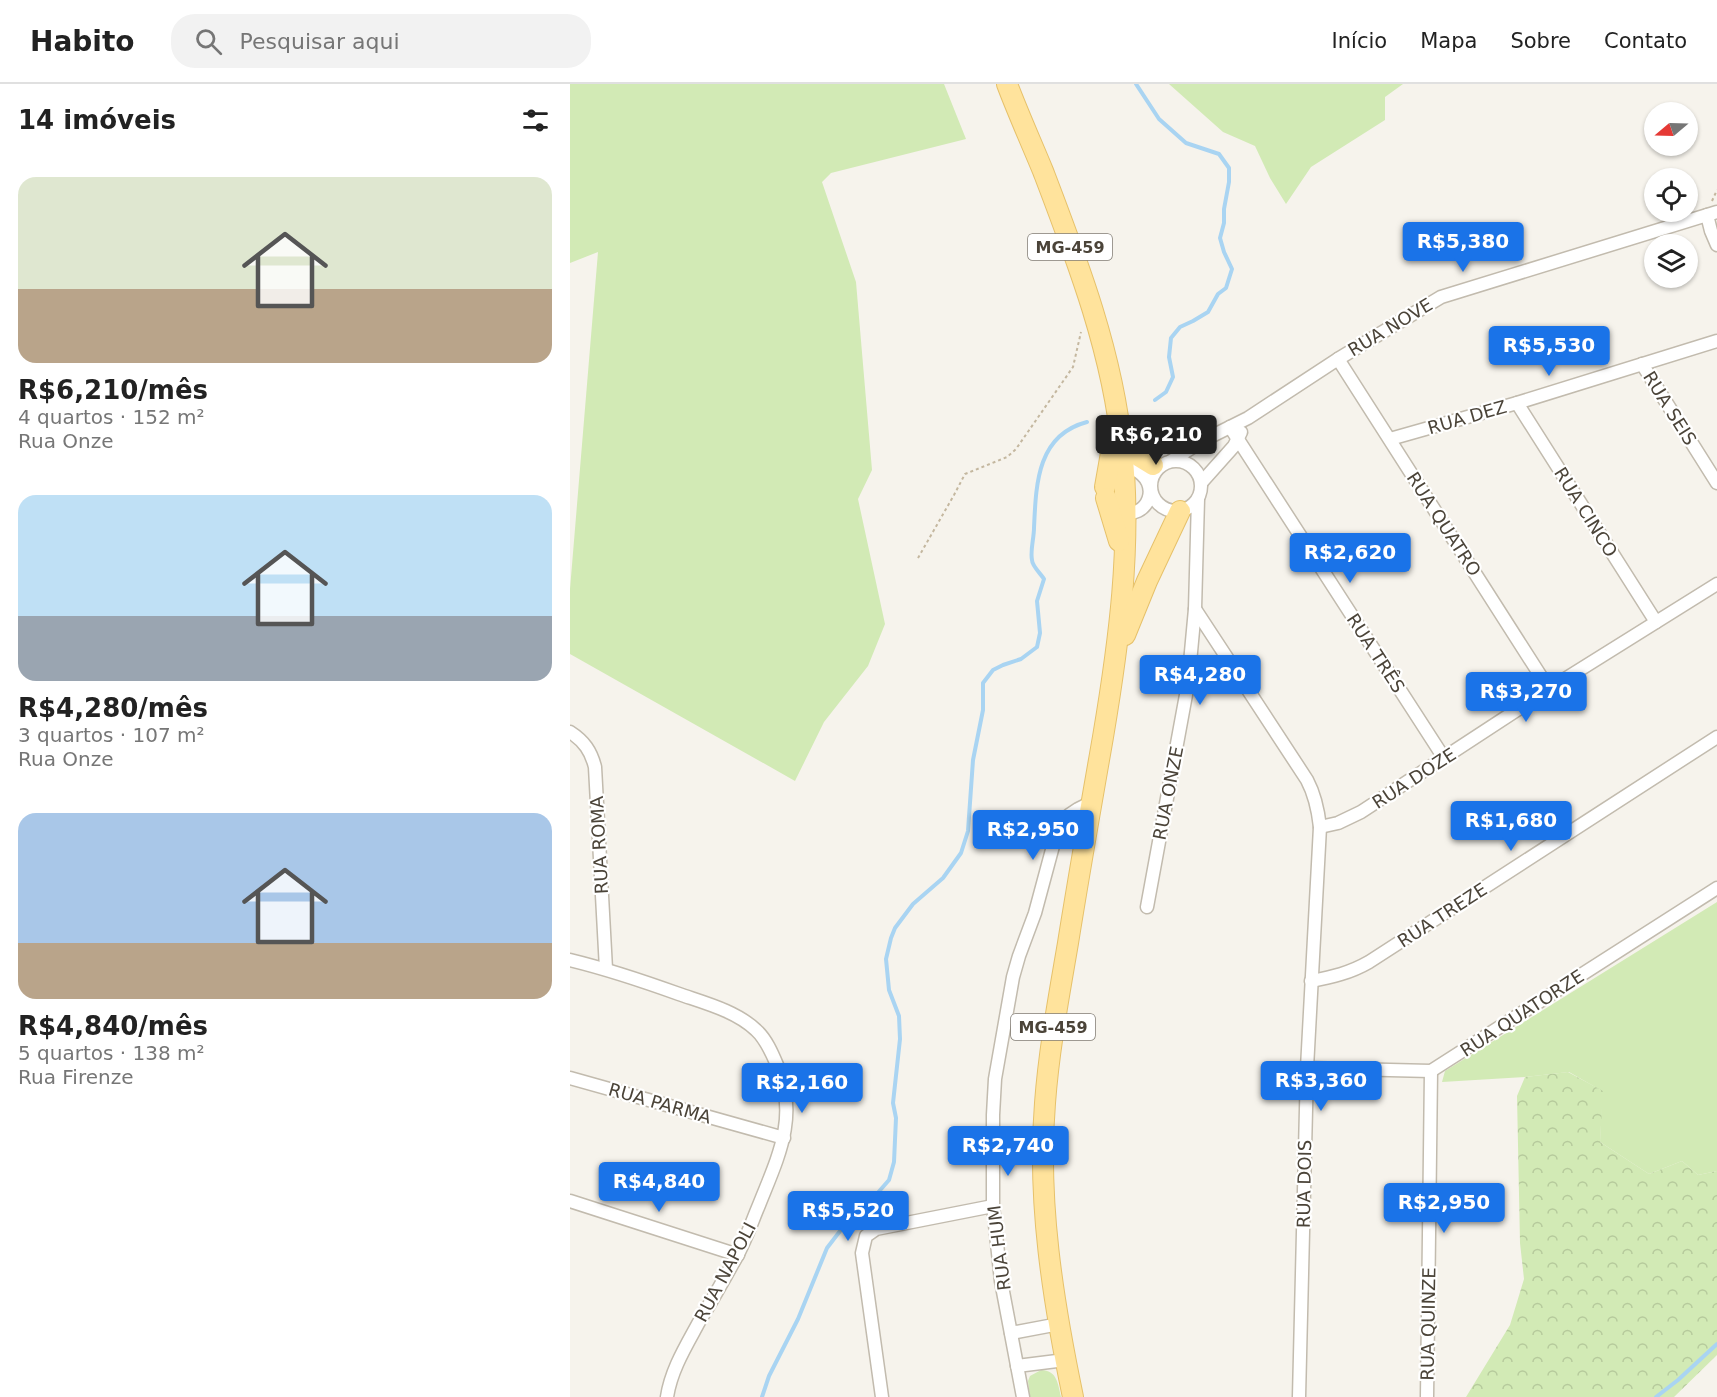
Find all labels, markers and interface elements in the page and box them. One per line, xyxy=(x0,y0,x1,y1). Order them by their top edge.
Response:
search box xyxy=(171,14,591,68)
text: Habito xyxy=(30,25,135,58)
icon: search xyxy=(192,25,225,58)
text: Pesquisar aqui xyxy=(240,29,400,54)
text: Início xyxy=(1332,29,1387,53)
text: Mapa xyxy=(1420,29,1477,53)
text: Sobre xyxy=(1510,29,1571,53)
text: Contato xyxy=(1604,29,1687,53)
north arrow xyxy=(1644,102,1698,156)
map controls xyxy=(1644,102,1698,288)
icon: filters xyxy=(519,104,552,137)
text: 14 imóveis xyxy=(18,105,176,135)
button: locate xyxy=(1644,168,1698,222)
icon: home xyxy=(231,216,339,324)
pin: R$5,380 xyxy=(1408,222,1518,273)
text: R$5,380 xyxy=(1417,229,1509,253)
road number: MG-459 xyxy=(1028,234,1112,260)
button: layers xyxy=(1644,234,1698,288)
street label: RUA NOVE xyxy=(1344,294,1436,360)
pin: R$5,530 xyxy=(1494,326,1604,377)
text: R$5,530 xyxy=(1503,333,1595,357)
street label: RUA SEIS xyxy=(1639,367,1701,449)
text: R$6,210/mês xyxy=(18,375,208,405)
street label: RUA DEZ xyxy=(1425,396,1509,438)
text: 4 quartos · 152 m² xyxy=(18,405,205,429)
pin: R$6,210 xyxy=(1101,415,1211,466)
text: R$6,210 xyxy=(1110,422,1202,446)
text: Rua Onze xyxy=(18,429,114,453)
street label: RUA CINCO xyxy=(1550,463,1622,561)
street label: RUA QUATRO xyxy=(1403,468,1485,580)
pin: R$2,620 xyxy=(1295,533,1405,584)
icon: home xyxy=(231,534,339,642)
text: R$2,620 xyxy=(1304,540,1396,564)
street label: RUA TRÊS xyxy=(1343,610,1409,696)
pin: R$4,280 xyxy=(1145,655,1255,706)
text: R$4,280 xyxy=(1154,662,1246,686)
pin: R$3,270 xyxy=(1471,672,1581,723)
text: R$3,270 xyxy=(1480,679,1572,703)
text: R$4,280/mês xyxy=(18,693,208,723)
text: 3 quartos · 107 m² xyxy=(18,723,205,747)
street label: RUA DOZE xyxy=(1368,743,1460,813)
street label: RUA ONZE xyxy=(1149,744,1187,842)
text: Rua Onze xyxy=(18,747,114,771)
street label: RUA ROMA xyxy=(586,795,612,895)
pin: R$1,680 xyxy=(1456,801,1566,852)
text: R$1,680 xyxy=(1465,808,1557,832)
pin: R$2,950 xyxy=(978,810,1088,861)
text: R$2,950 xyxy=(987,817,1079,841)
icon: home xyxy=(231,852,339,960)
street label: RUA TREZE xyxy=(1393,878,1491,952)
street label: RUA QUATORZE xyxy=(1456,965,1588,1061)
text: R$4,840/mês xyxy=(18,1011,208,1041)
road number: MG-459 xyxy=(1011,1014,1095,1040)
text: 5 quartos · 138 m² xyxy=(18,1041,205,1065)
pin: R$3,360 xyxy=(1266,1061,1376,1112)
pin: R$2,160 xyxy=(747,1063,857,1114)
text: Rua Firenze xyxy=(18,1065,133,1089)
text: R$3,360 xyxy=(1275,1068,1367,1092)
text: R$2,160 xyxy=(756,1070,848,1094)
street label: RUA PARMA xyxy=(606,1078,715,1128)
pin: R$2,740 xyxy=(953,1126,1063,1177)
text: R$2,740 xyxy=(962,1133,1054,1157)
street label: RUA DOIS xyxy=(1293,1140,1315,1228)
pin: R$4,840 xyxy=(604,1162,714,1213)
text: R$4,840 xyxy=(613,1169,705,1193)
pin: R$2,950 xyxy=(1389,1183,1499,1234)
text: R$2,950 xyxy=(1398,1190,1490,1214)
pin: R$5,520 xyxy=(793,1191,903,1242)
text: R$5,520 xyxy=(802,1198,894,1222)
street label: RUA HUM xyxy=(983,1204,1015,1292)
street label: RUA NAPOLI xyxy=(690,1219,760,1325)
street label: RUA QUINZE xyxy=(1417,1267,1439,1381)

